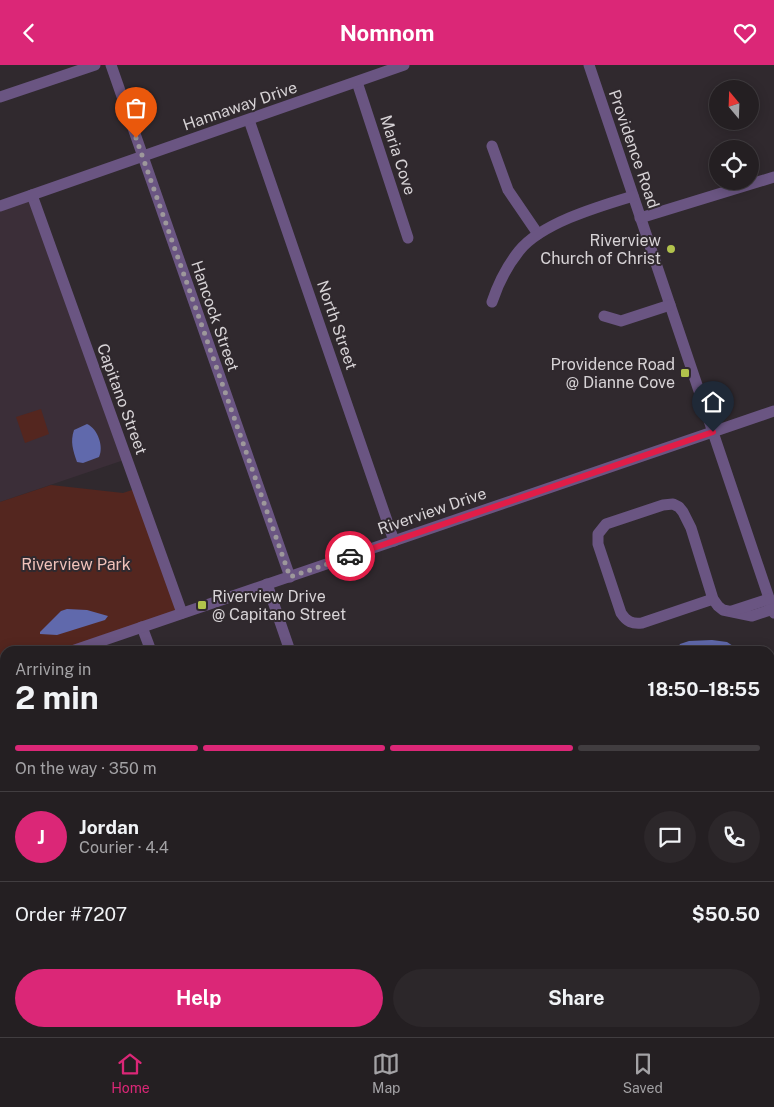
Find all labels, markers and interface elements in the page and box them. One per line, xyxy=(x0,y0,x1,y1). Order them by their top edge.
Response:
icon: back xyxy=(15,19,43,47)
icon: heart xyxy=(731,19,759,47)
text: Nomnom xyxy=(340,20,434,46)
street label: Hannaway Drive xyxy=(180,78,300,134)
north arrow xyxy=(709,80,759,130)
map controls xyxy=(709,80,759,190)
pin xyxy=(115,87,157,138)
street label: Providence Road xyxy=(605,87,663,211)
icon: bag xyxy=(122,94,150,122)
street label: Maria Cove xyxy=(376,113,420,197)
button: locate xyxy=(709,140,759,190)
place label: Riverview Church of Christ xyxy=(540,231,662,268)
marker: Riverview Church of Christ xyxy=(665,243,677,255)
street label: Hancock Street xyxy=(187,258,243,374)
street label: North Street xyxy=(313,278,361,372)
street label: Capitano Street xyxy=(93,341,151,457)
place label: Providence Road @ Dianne Cove xyxy=(551,355,675,392)
marker: Providence Road @ Dianne Cove xyxy=(679,367,691,379)
pin xyxy=(692,381,734,432)
icon: home xyxy=(699,388,727,416)
street label: Riverview Drive xyxy=(375,484,489,538)
courier xyxy=(325,531,375,581)
icon: car xyxy=(336,542,364,570)
park label: Riverview Park xyxy=(21,555,131,574)
place label: Riverview Drive @ Capitano Street xyxy=(212,587,346,624)
marker: Riverview Drive @ Capitano Street xyxy=(196,599,208,611)
text: Arriving in xyxy=(15,660,91,679)
text: 18:50–18:55 xyxy=(647,678,760,700)
text: 2 min xyxy=(15,679,99,716)
text: On the way · 350 m xyxy=(15,759,157,778)
button: chat xyxy=(644,811,696,863)
button: phone xyxy=(708,811,760,863)
text: Jordan xyxy=(79,816,139,838)
text: J xyxy=(37,826,45,848)
text: Courier · 4.4 xyxy=(79,838,169,857)
text: Order #7207 xyxy=(15,903,127,925)
text: $50.50 xyxy=(692,903,760,925)
button: Help xyxy=(15,969,383,1027)
button: Share xyxy=(393,969,760,1027)
tab: Home xyxy=(111,1050,150,1096)
tab: Map xyxy=(372,1050,400,1096)
tab: Saved xyxy=(623,1050,663,1096)

